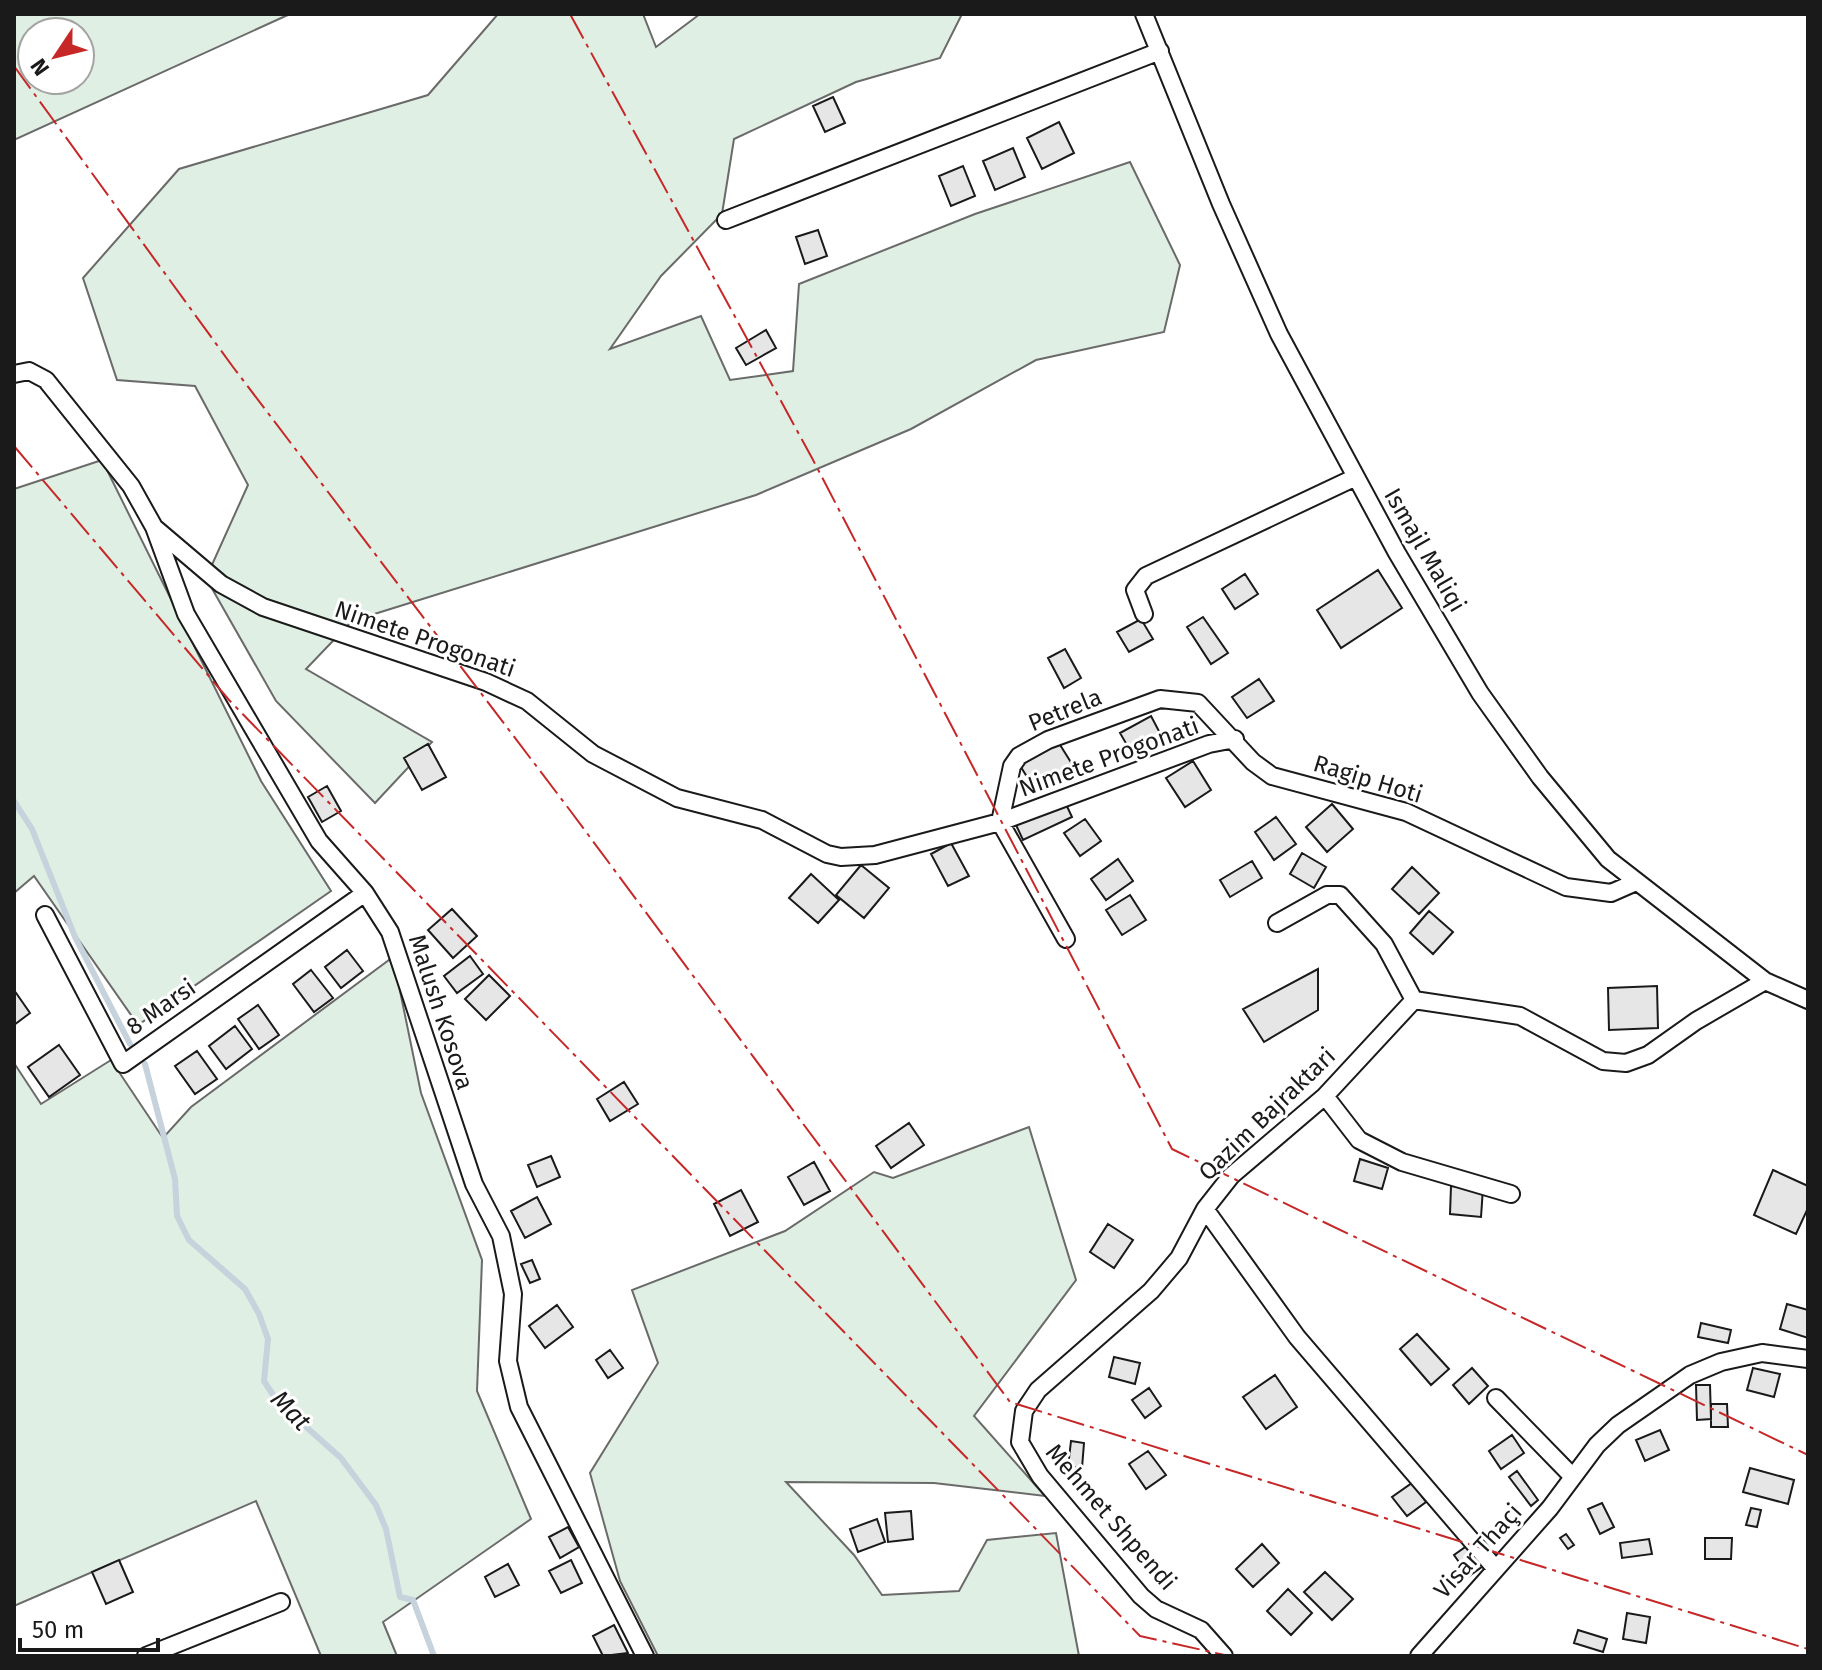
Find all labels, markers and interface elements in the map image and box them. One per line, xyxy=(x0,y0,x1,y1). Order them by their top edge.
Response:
north arrow xyxy=(16,16,96,96)
text: N xyxy=(25,53,55,81)
street label: Ismajl Maliqi xyxy=(1378,483,1472,617)
street label: Nimete Progonati xyxy=(331,595,519,683)
street label: Petrela xyxy=(1024,683,1106,737)
street label: Nimete Progonati xyxy=(1015,711,1203,803)
street label: Ragip Hoti xyxy=(1310,749,1426,809)
street label: Malush Kosova xyxy=(403,931,479,1093)
street label: 8 Marsi xyxy=(121,973,201,1041)
street label: Qazim Bajraktari xyxy=(1193,1042,1341,1186)
water label: Mat xyxy=(264,1384,318,1438)
street label: Mehmet Shpendi xyxy=(1040,1438,1182,1596)
street label: Visar Thaçi xyxy=(1428,1498,1528,1604)
scale bar xyxy=(20,1602,158,1652)
text: 50 m xyxy=(32,1616,84,1644)

